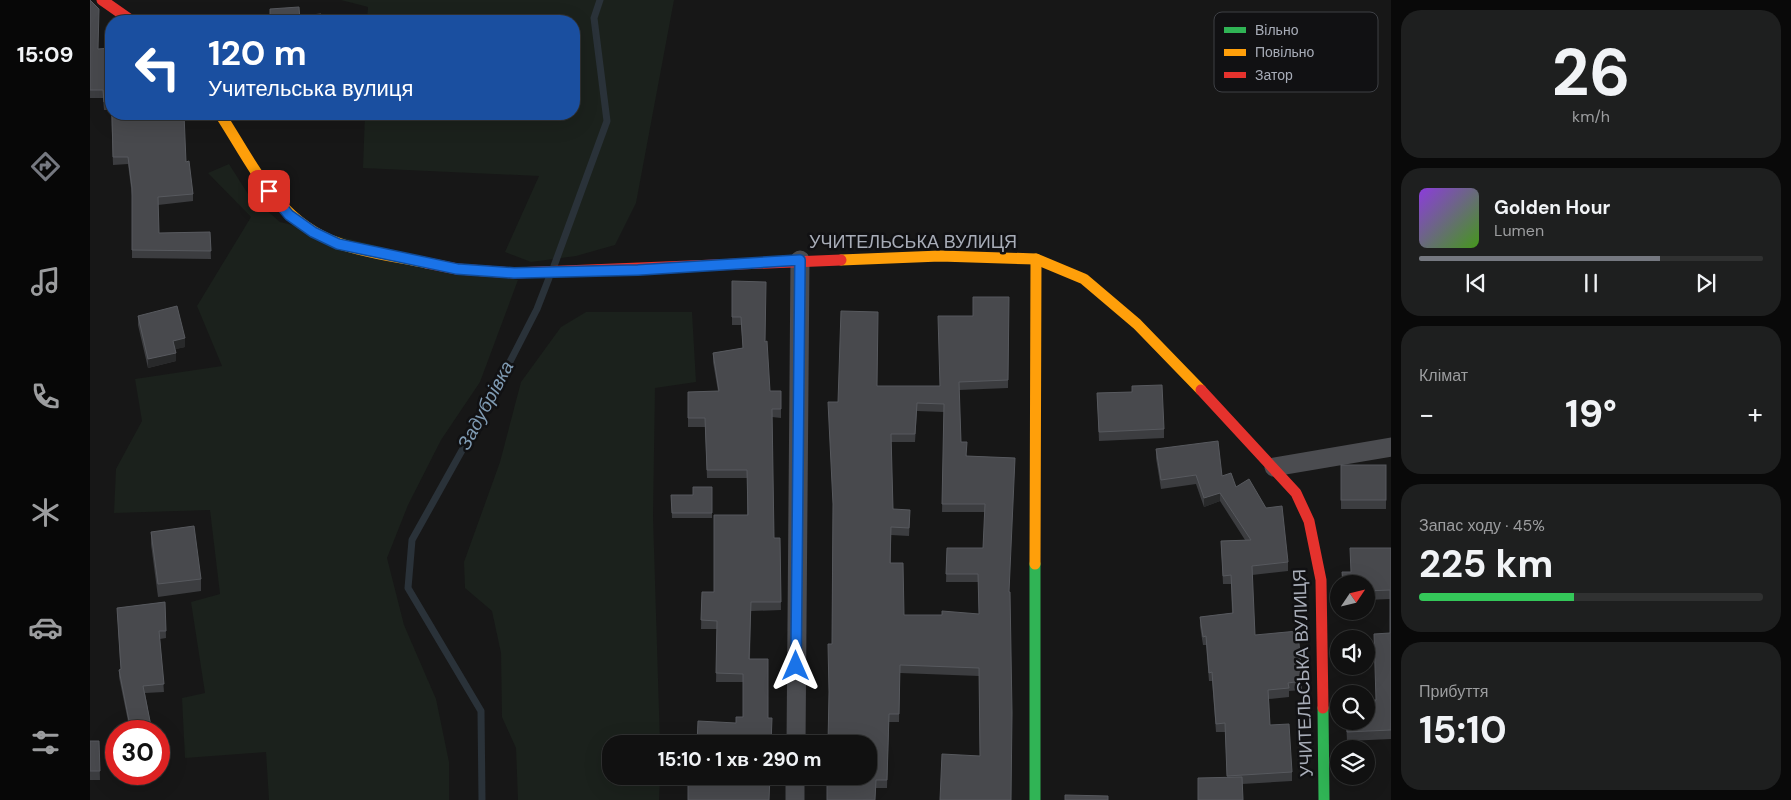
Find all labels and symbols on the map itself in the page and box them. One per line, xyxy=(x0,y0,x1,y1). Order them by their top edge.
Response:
legend xyxy=(1214,12,1378,92)
text: Вільно xyxy=(1255,21,1299,39)
text: Повільно xyxy=(1255,43,1315,61)
text: Затор xyxy=(1255,66,1293,84)
pin xyxy=(248,170,290,212)
street label: УЧИТЕЛЬСЬКА ВУЛИЦЯ xyxy=(809,230,1017,254)
water label: Задубрівка xyxy=(452,356,519,454)
street label: УЧИТЕЛЬСЬКА ВУЛИЦЯ xyxy=(1287,569,1319,777)
north arrow xyxy=(1330,575,1375,620)
position arrow xyxy=(769,639,821,691)
speed limit sign: 30 xyxy=(105,720,170,785)

